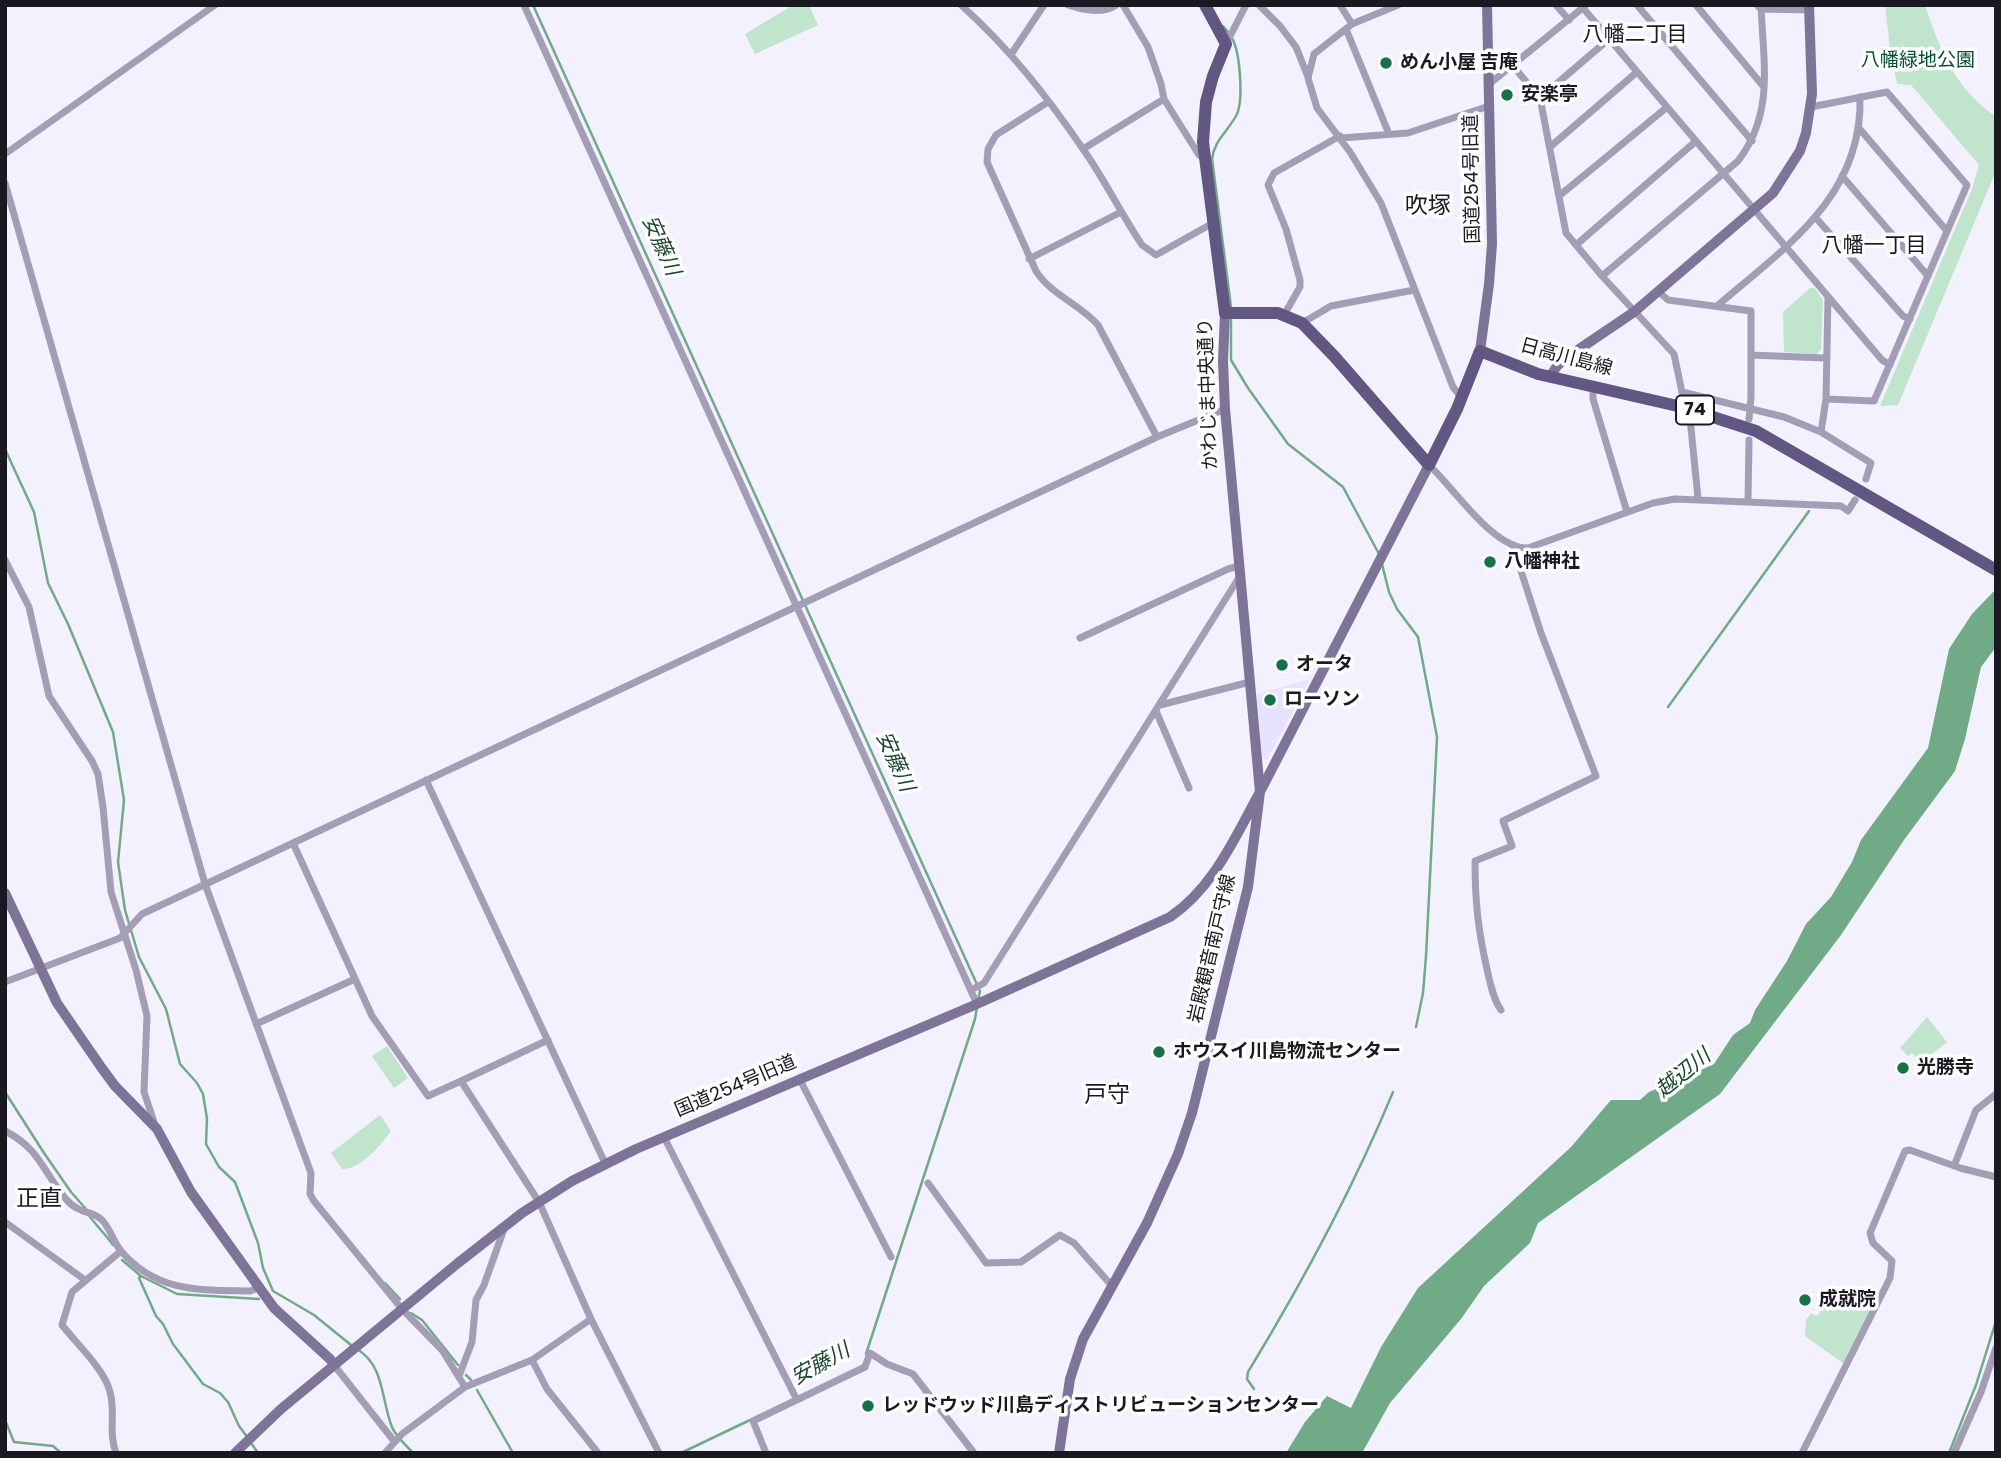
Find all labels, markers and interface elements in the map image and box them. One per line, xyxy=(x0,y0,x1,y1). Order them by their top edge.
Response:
district label: 八幡二丁目 xyxy=(1583,23,1687,49)
park label: 八幡緑地公園 xyxy=(1861,50,1975,72)
place label: めん小屋 吉庵 xyxy=(1400,52,1518,74)
marker: めん小屋 吉庵 xyxy=(1378,55,1394,71)
place label: 安楽亭 xyxy=(1521,84,1578,106)
marker: 安楽亭 xyxy=(1499,87,1515,103)
street label: 国道254号旧道 xyxy=(1460,114,1486,244)
district label: 吹塚 xyxy=(1405,193,1451,221)
water label: 安藤川 xyxy=(636,212,684,280)
district label: 八幡一丁目 xyxy=(1822,234,1926,260)
street label: かわじま中央通り xyxy=(1195,318,1223,470)
street label: 日高川島線 xyxy=(1517,335,1615,381)
road number: 74 xyxy=(1676,396,1714,424)
place label: 八幡神社 xyxy=(1504,551,1580,573)
marker: 八幡神社 xyxy=(1482,554,1498,570)
place label: オータ xyxy=(1296,654,1353,676)
marker: オータ xyxy=(1274,657,1290,673)
place label: ローソン xyxy=(1284,689,1360,711)
marker: ローソン xyxy=(1262,692,1278,708)
water label: 安藤川 xyxy=(870,728,918,796)
street label: 岩殿観音南戸守線 xyxy=(1185,872,1241,1026)
place label: ホウスイ川島物流センター xyxy=(1173,1041,1401,1063)
marker: ホウスイ川島物流センター xyxy=(1151,1044,1167,1060)
water label: 越辺川 xyxy=(1652,1044,1716,1104)
street label: 国道254号旧道 xyxy=(672,1051,800,1123)
place label: 光勝寺 xyxy=(1917,1057,1974,1079)
marker: 光勝寺 xyxy=(1895,1060,1911,1076)
district label: 戸守 xyxy=(1084,1082,1130,1110)
district label: 正直 xyxy=(16,1186,62,1214)
place label: 成就院 xyxy=(1819,1289,1876,1311)
marker: 成就院 xyxy=(1797,1292,1813,1308)
water label: 安藤川 xyxy=(787,1339,855,1391)
place label: レッドウッド川島ディストリビューションセンター xyxy=(882,1395,1319,1417)
marker: レッドウッド川島ディストリビューションセンター xyxy=(860,1398,876,1414)

